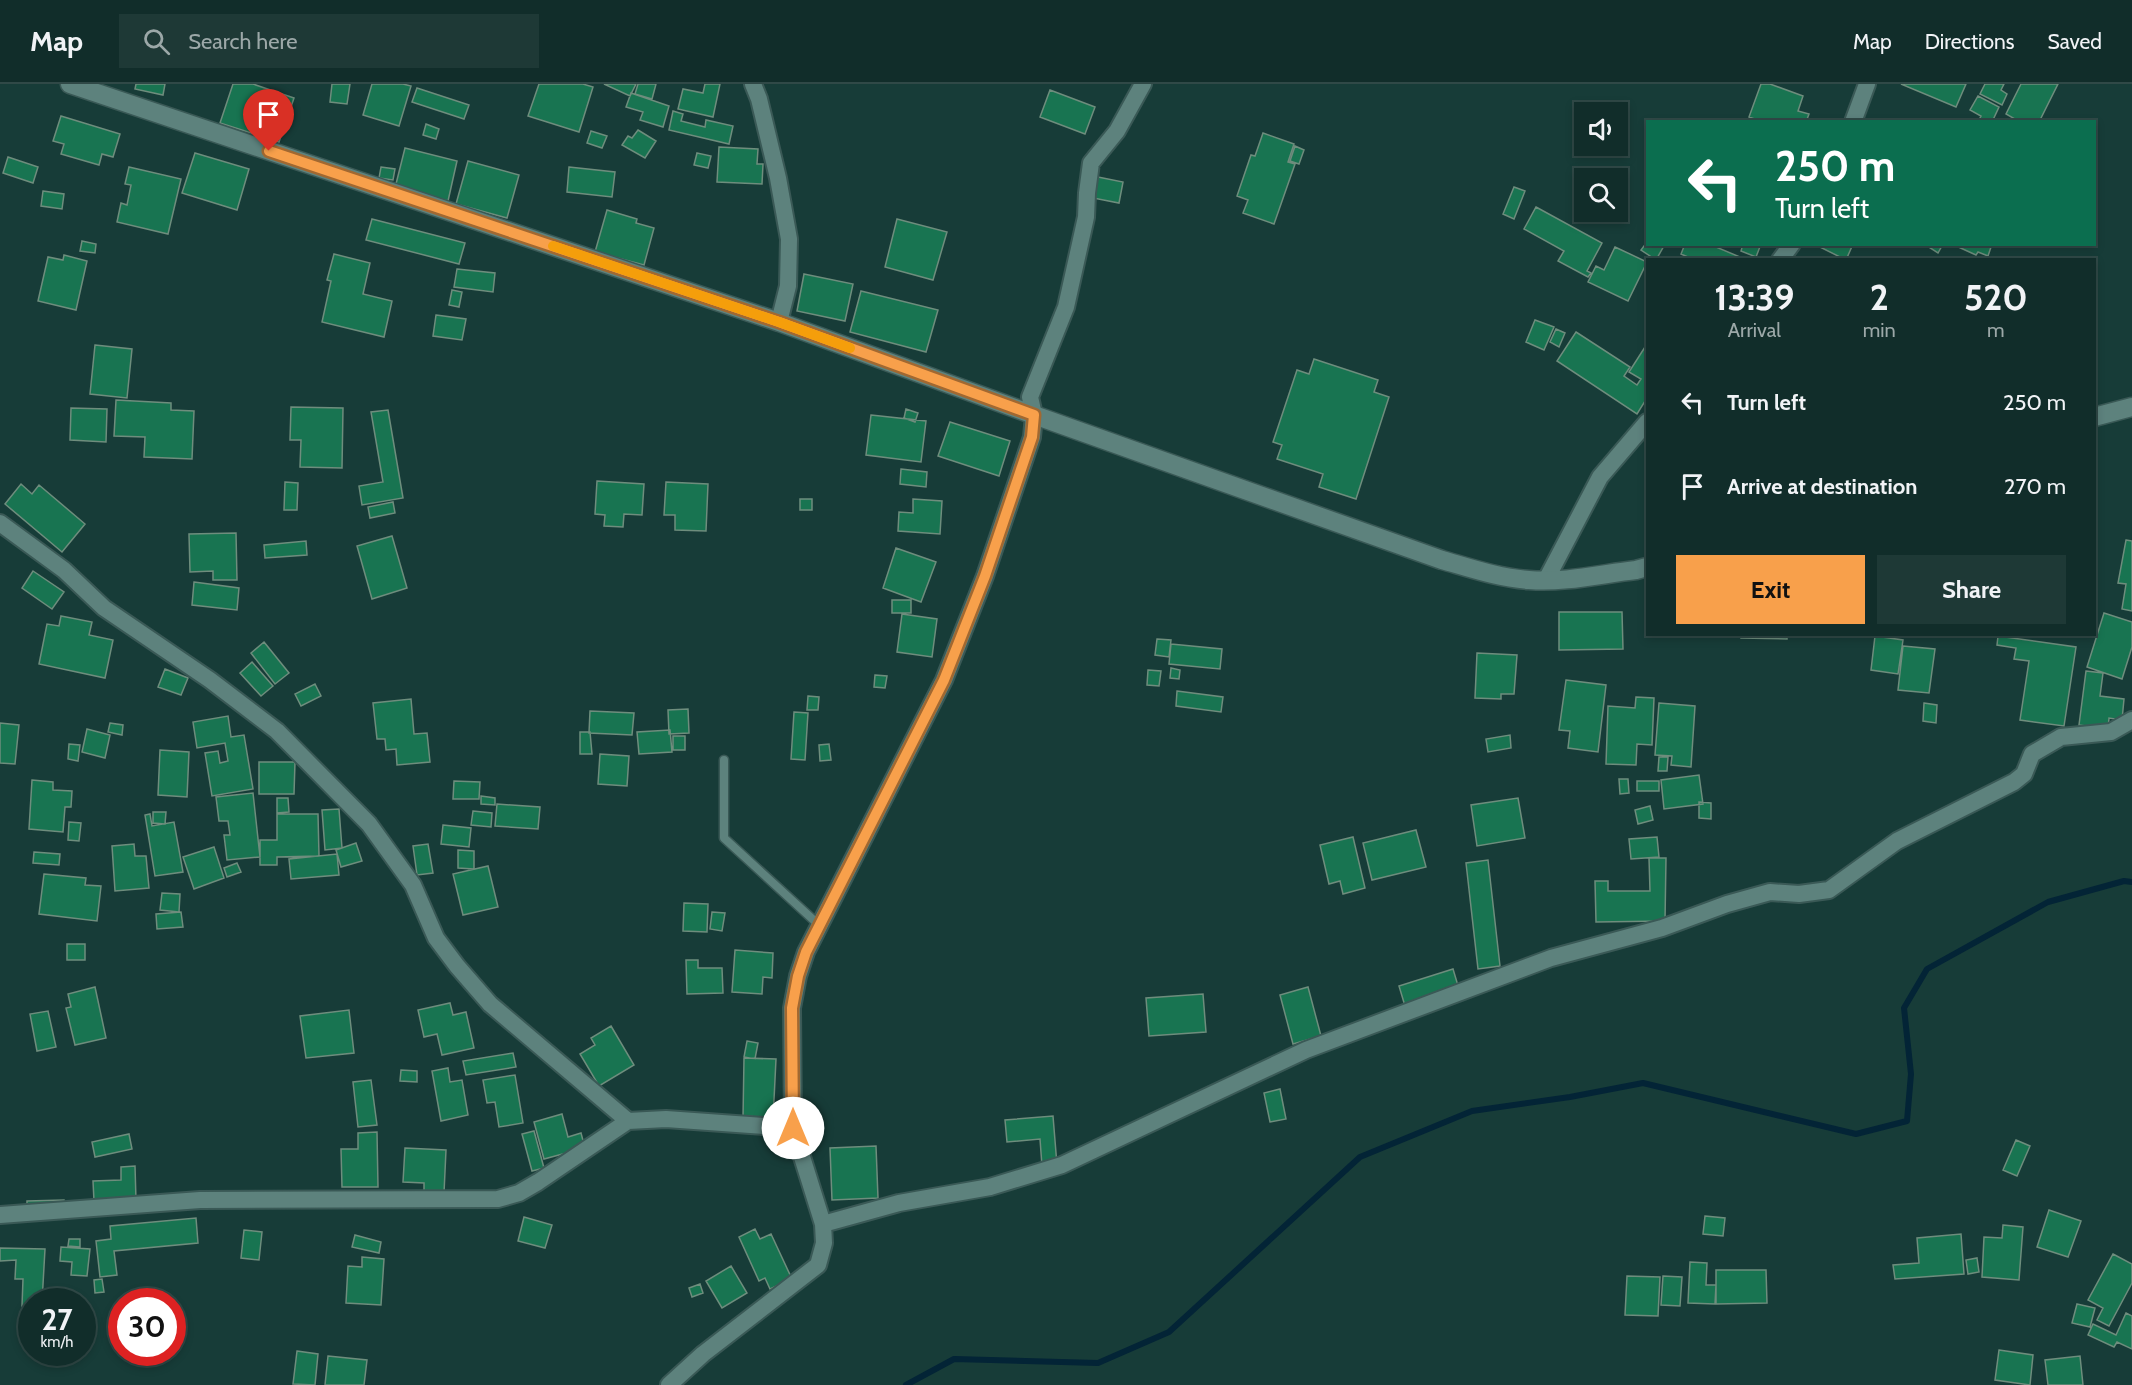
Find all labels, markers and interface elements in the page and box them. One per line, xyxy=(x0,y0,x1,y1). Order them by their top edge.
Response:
search box xyxy=(119,14,539,68)
text: Map xyxy=(30,24,83,58)
icon: search xyxy=(140,25,173,58)
text: Search here xyxy=(188,28,297,55)
text: Map xyxy=(1853,29,1892,54)
text: Directions xyxy=(1925,29,2014,54)
text: Saved xyxy=(2047,29,2102,54)
pin xyxy=(243,89,294,151)
icon: arrive xyxy=(252,98,285,131)
map controls xyxy=(1574,102,1628,222)
button: sound xyxy=(1574,102,1628,156)
text: 250 m xyxy=(1775,140,1895,192)
icon: left xyxy=(1676,144,1754,222)
button: search xyxy=(1574,168,1628,222)
text: Turn left xyxy=(1775,192,1869,225)
text: 13:39 xyxy=(1714,275,1795,319)
text: 2 xyxy=(1870,275,1889,319)
text: 520 xyxy=(1964,275,2028,319)
text: Arrival xyxy=(1728,318,1781,342)
text: min xyxy=(1863,318,1896,342)
text: m xyxy=(1987,318,2005,342)
icon: left xyxy=(1676,386,1709,419)
text: Turn left xyxy=(1727,389,1806,416)
text: 250 m xyxy=(2003,389,2066,416)
icon: arrive xyxy=(1676,470,1709,503)
text: Arrive at destination xyxy=(1727,473,1917,500)
text: 270 m xyxy=(2004,473,2066,500)
button: Exit xyxy=(1676,555,1865,624)
button: Share xyxy=(1877,555,2066,624)
position arrow xyxy=(761,1096,825,1160)
speed limit sign: 30 xyxy=(108,1288,186,1366)
text: 27 xyxy=(41,1301,73,1338)
text: km/h xyxy=(41,1333,73,1351)

